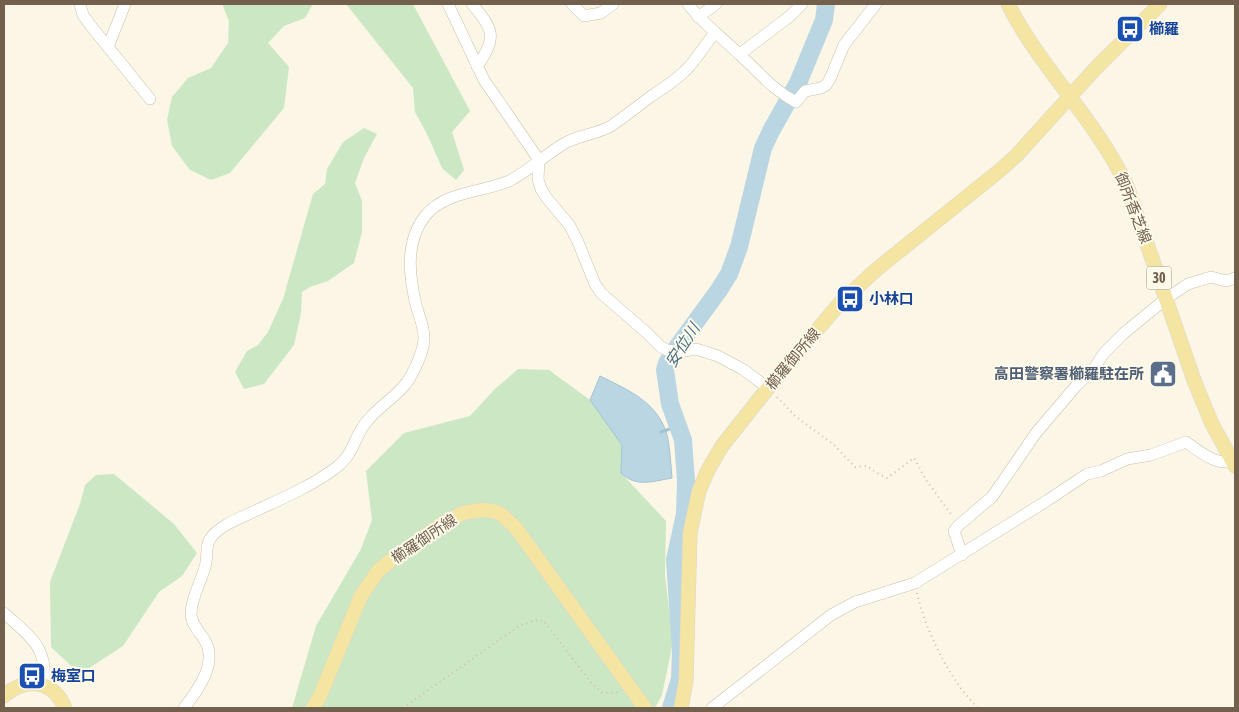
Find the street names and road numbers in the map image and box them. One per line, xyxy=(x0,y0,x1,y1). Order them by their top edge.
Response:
street label: 御所香芝線 xyxy=(1112,170,1155,246)
road number: 30 xyxy=(1146,266,1172,290)
street label: 櫛羅御所線 xyxy=(762,324,823,393)
street label: 櫛羅御所線 xyxy=(388,511,460,567)

